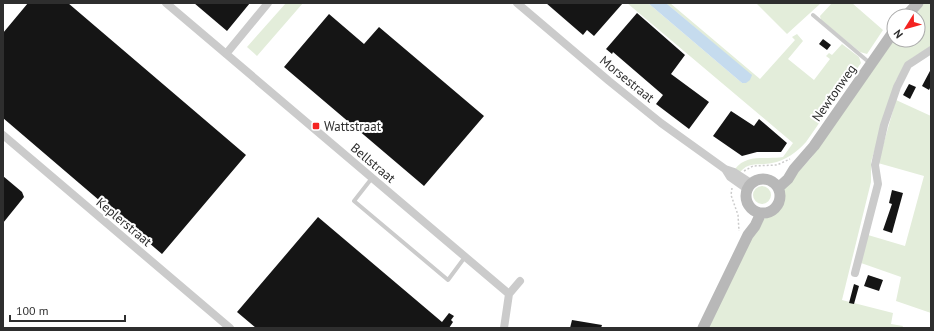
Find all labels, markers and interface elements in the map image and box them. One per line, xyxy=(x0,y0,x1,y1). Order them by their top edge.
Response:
north arrow xyxy=(886,8,926,48)
text: N xyxy=(890,27,906,41)
street label: Morsestraat xyxy=(596,52,658,107)
street label: Newtonweg xyxy=(808,61,860,125)
place label: Wattstraat xyxy=(324,118,382,135)
marker: Wattstraat xyxy=(311,121,321,131)
street label: Bellstraat xyxy=(347,139,399,187)
street label: Keplerstraat xyxy=(93,194,156,251)
scale bar xyxy=(10,297,125,323)
text: 100 m xyxy=(16,303,49,318)

